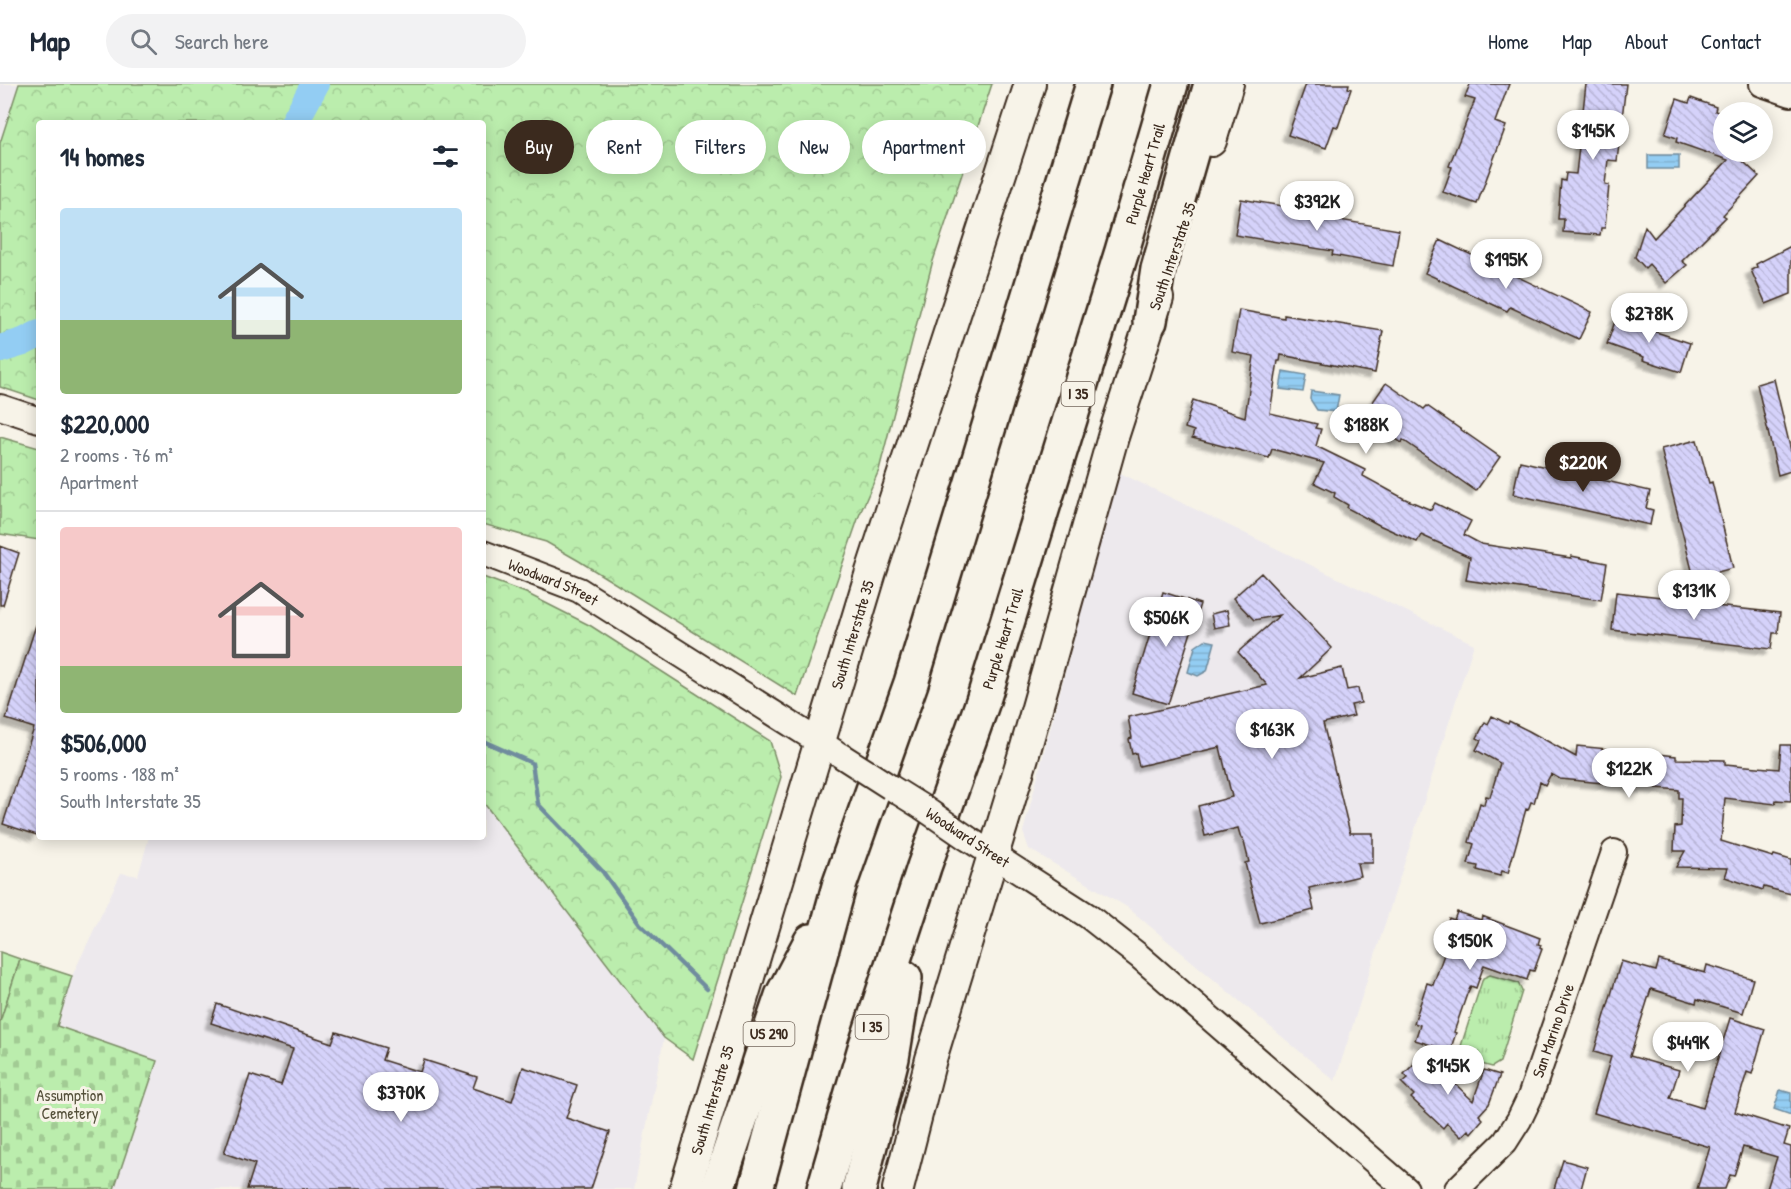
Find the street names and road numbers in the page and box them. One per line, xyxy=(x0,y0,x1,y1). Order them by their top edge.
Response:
street label: Purple Heart Trail xyxy=(1119,120,1170,227)
street label: South Interstate 35 xyxy=(1143,199,1201,313)
road number: I 35 xyxy=(1062,382,1094,406)
street label: Woodward Street xyxy=(505,553,603,611)
street label: South Interstate 35 xyxy=(825,577,879,692)
street label: Purple Heart Trail xyxy=(976,584,1029,692)
street label: Woodward Street xyxy=(922,802,1015,873)
street label: San Marino Drive xyxy=(1527,980,1579,1080)
road number: I 35 xyxy=(856,1015,888,1039)
road number: US 290 xyxy=(744,1022,794,1046)
street label: South Interstate 35 xyxy=(685,1043,739,1157)

